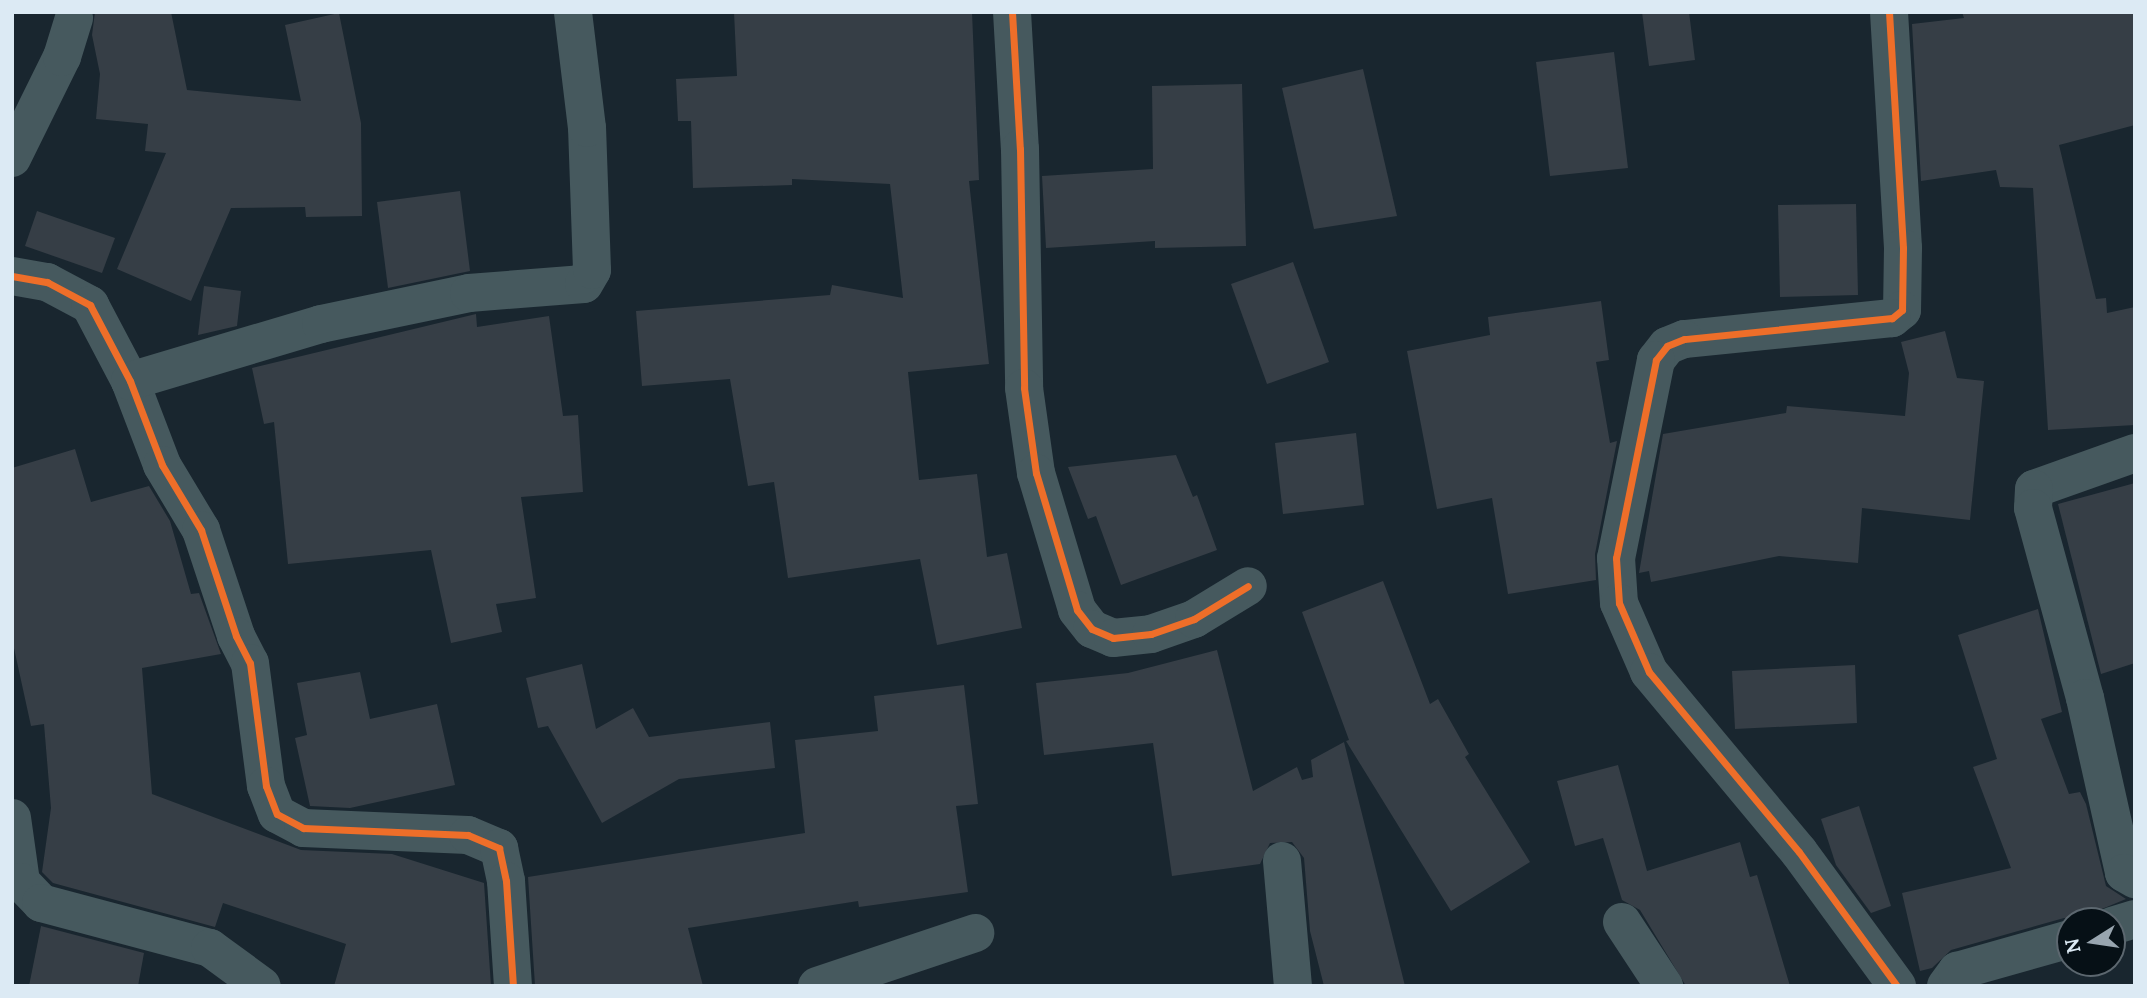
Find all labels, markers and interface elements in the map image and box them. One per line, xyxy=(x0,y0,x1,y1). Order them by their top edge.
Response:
north arrow xyxy=(2056,907,2126,977)
text: N xyxy=(2059,936,2086,956)

